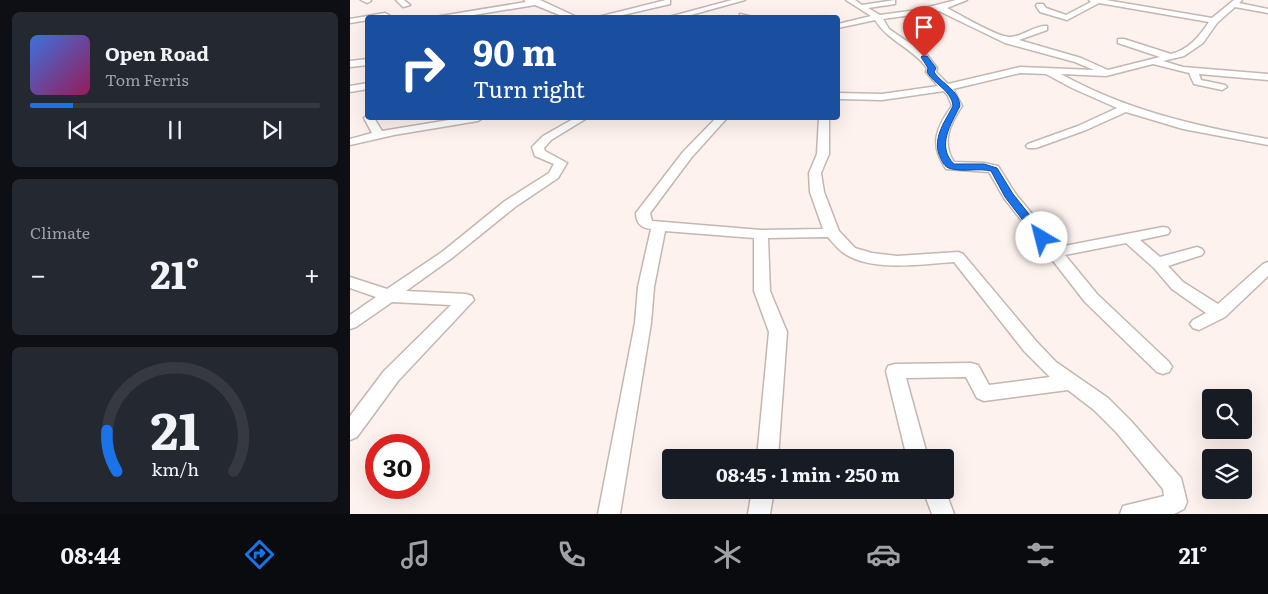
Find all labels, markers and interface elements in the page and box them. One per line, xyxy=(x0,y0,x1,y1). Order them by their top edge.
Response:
pin xyxy=(903,6,945,57)
icon: arrive xyxy=(910,13,938,41)
text: 90 m xyxy=(473,25,557,77)
icon: right xyxy=(390,35,455,100)
text: Open Road xyxy=(105,39,209,67)
text: Tom Ferris xyxy=(105,67,189,91)
text: Turn right xyxy=(473,72,585,105)
icon: previous xyxy=(64,116,92,144)
icon: pause xyxy=(161,116,189,144)
icon: next xyxy=(258,116,286,144)
position arrow xyxy=(1015,211,1067,263)
text: Climate xyxy=(30,220,90,244)
text: 21° xyxy=(150,244,200,301)
text: − xyxy=(30,252,46,294)
text: + xyxy=(304,252,320,294)
text: 21 xyxy=(150,389,200,466)
map controls xyxy=(1202,389,1252,499)
button: search xyxy=(1202,389,1252,439)
speed limit sign: 30 xyxy=(365,434,430,499)
button: layers xyxy=(1202,449,1252,499)
text: km/h xyxy=(151,455,199,482)
text: 08:45 · 1 min · 250 m xyxy=(716,460,900,488)
icon: directions xyxy=(242,537,277,572)
icon: music xyxy=(398,537,433,572)
icon: phone xyxy=(554,537,589,572)
icon: climate xyxy=(710,537,745,572)
icon: car xyxy=(866,537,901,572)
icon: filters xyxy=(1023,537,1058,572)
text: 08:44 xyxy=(61,538,120,571)
text: 21° xyxy=(1179,538,1207,571)

